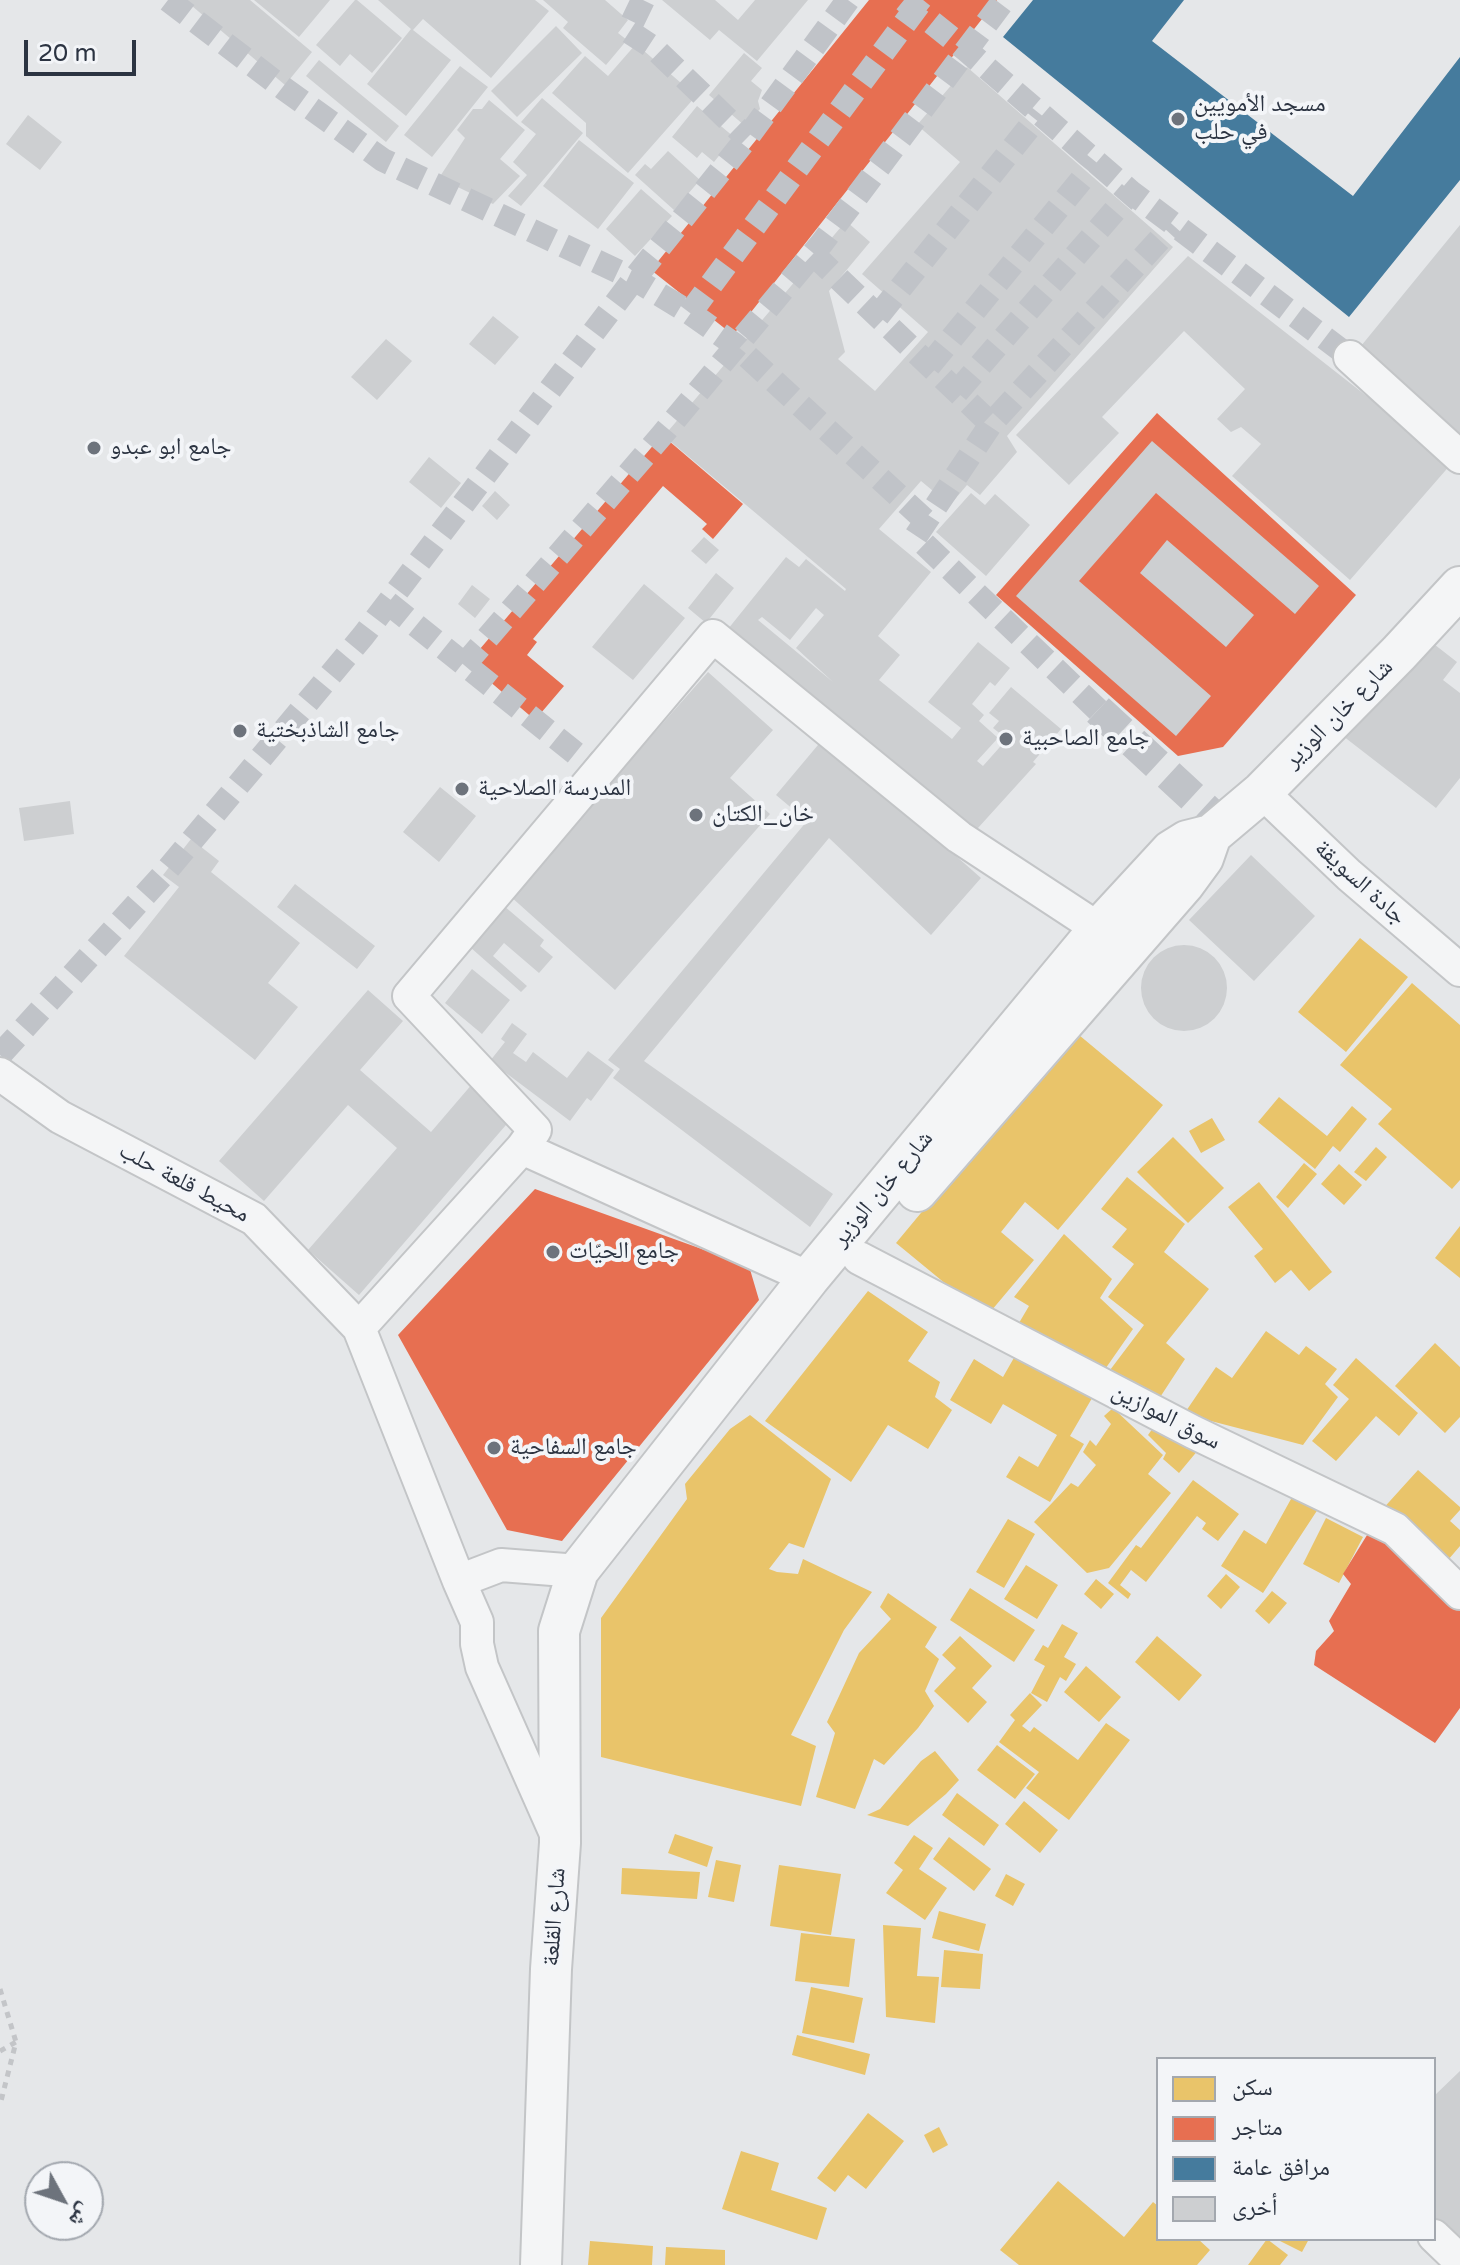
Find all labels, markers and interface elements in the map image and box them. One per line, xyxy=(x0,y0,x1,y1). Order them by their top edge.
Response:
scale bar xyxy=(28,24,140,74)
text: 20 m xyxy=(38,39,96,68)
place label: مسجد الأمويين في حلب xyxy=(1194,91,1326,147)
marker: مسجد الأمويين في حلب xyxy=(1169,110,1187,128)
place label: جامع ابو عبدو xyxy=(110,434,231,462)
marker: جامع ابو عبدو xyxy=(85,439,103,457)
street label: شارع خان الوزير xyxy=(1278,653,1400,775)
place label: جامع الشاذبختية xyxy=(256,717,399,745)
marker: جامع الشاذبختية xyxy=(231,722,249,740)
place label: جامع الصاحبية xyxy=(1022,725,1149,753)
marker: جامع الصاحبية xyxy=(997,730,1015,748)
place label: المدرسة الصلاحية xyxy=(478,775,631,803)
marker: المدرسة الصلاحية xyxy=(453,780,471,798)
place label: خان_الكتان xyxy=(712,801,814,829)
marker: خان_الكتان xyxy=(687,806,705,824)
street label: جادة السويقة xyxy=(1308,834,1412,932)
street label: شارع خان الوزير xyxy=(826,1125,940,1253)
street label: محيط قلعة حلب xyxy=(114,1136,254,1230)
place label: جامع الحيّات xyxy=(569,1238,679,1266)
marker: جامع الحيّات xyxy=(544,1243,562,1261)
street label: سوق الموازين xyxy=(1107,1377,1225,1457)
place label: جامع السفاحية xyxy=(510,1434,637,1462)
marker: جامع السفاحية xyxy=(485,1439,503,1457)
street label: شارع القلعة xyxy=(537,1867,573,1967)
legend xyxy=(1156,2057,1436,2241)
text: سكن xyxy=(1232,2073,1273,2102)
text: متاجر xyxy=(1232,2113,1283,2142)
text: مرافق عامة xyxy=(1232,2153,1330,2182)
north arrow xyxy=(24,2161,104,2241)
text: أخرى xyxy=(1232,2193,1278,2222)
text: ش xyxy=(63,2198,98,2232)

